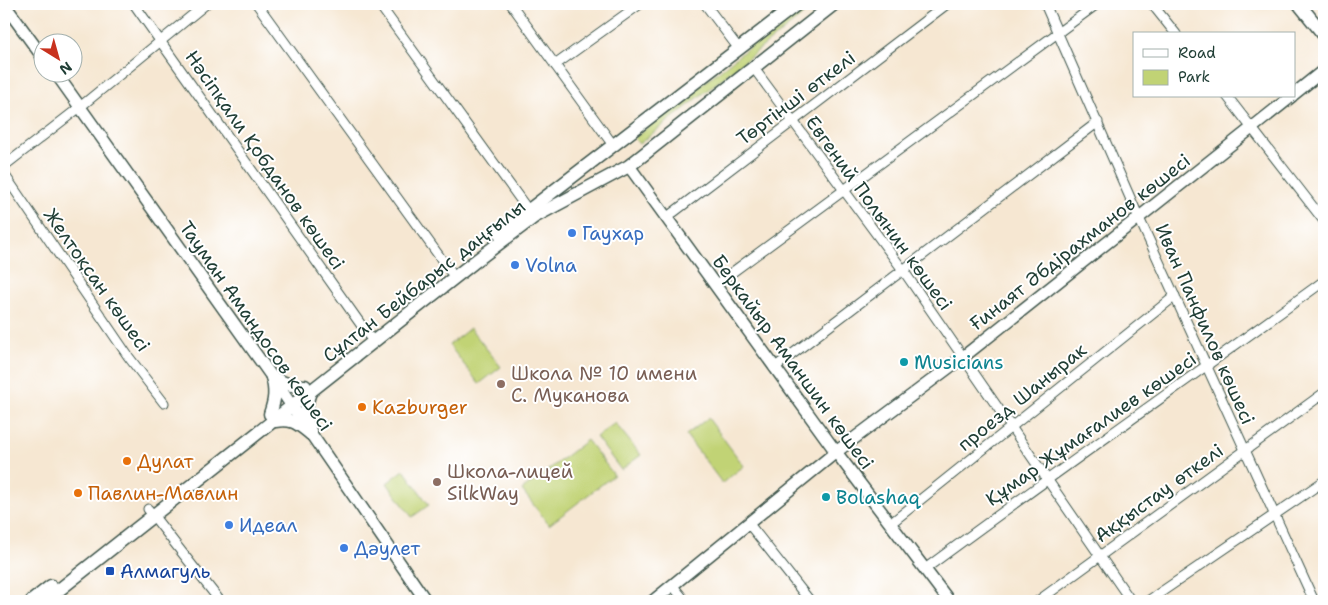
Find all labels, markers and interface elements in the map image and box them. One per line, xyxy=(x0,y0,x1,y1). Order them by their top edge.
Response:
north arrow xyxy=(32,32,82,82)
legend xyxy=(1133,32,1296,98)
text: Road xyxy=(1178,43,1216,63)
street label: Нәсіпқали Қобданов көшесі xyxy=(179,45,351,275)
street label: Төртінші өткелі xyxy=(732,45,860,151)
text: N xyxy=(56,58,76,79)
text: Park xyxy=(1178,67,1210,87)
street label: Евгений Полынин көшесі xyxy=(800,111,958,315)
street label: Ғинаят Әбдірахманов көшесі xyxy=(965,148,1195,336)
street label: Сұлтан Бейбарыс даңғылы xyxy=(318,194,530,368)
street label: Желтоқсан көшесі xyxy=(38,203,156,357)
street label: Тауман Амандосов көшесі xyxy=(174,216,338,436)
street label: Иван Панфилов көшесі xyxy=(1149,220,1261,428)
place label: Гаухар xyxy=(582,221,644,246)
marker: Гаухар xyxy=(566,227,578,239)
street label: Беркайыр Аманшин көшесі xyxy=(706,250,880,474)
place label: Volna xyxy=(525,253,577,278)
marker: Volna xyxy=(509,259,521,271)
street label: проезд Шанырак xyxy=(952,337,1092,457)
street label: Құмар Жұмағалиев көшесі xyxy=(981,346,1201,512)
place label: Musicians xyxy=(914,350,1004,375)
marker: Musicians xyxy=(898,356,910,368)
place label: Школа № 10 имени С. Муканова xyxy=(511,361,697,408)
marker: Школа № 10 имени С. Муканова xyxy=(495,378,507,390)
place label: Kazburger xyxy=(372,395,468,420)
marker: Kazburger xyxy=(356,401,368,413)
street label: Аққыстау өткелі xyxy=(1090,438,1228,548)
place label: Дулат xyxy=(137,449,194,474)
marker: Дулат xyxy=(121,455,133,467)
place label: Школа-лицей SilkWay xyxy=(447,459,573,506)
marker: Школа-лицей SilkWay xyxy=(431,476,443,488)
place label: Павлин-Мавлин xyxy=(88,481,238,506)
place label: Bolashaq xyxy=(836,485,922,510)
marker: Павлин-Мавлин xyxy=(72,487,84,499)
marker: Bolashaq xyxy=(820,491,832,503)
place label: Идеал xyxy=(239,513,298,538)
marker: Идеал xyxy=(223,519,235,531)
place label: Дәулет xyxy=(354,536,421,561)
marker: Дәулет xyxy=(338,542,350,554)
place label: Алмагуль xyxy=(120,559,210,584)
marker: Алмагуль xyxy=(104,565,116,577)

